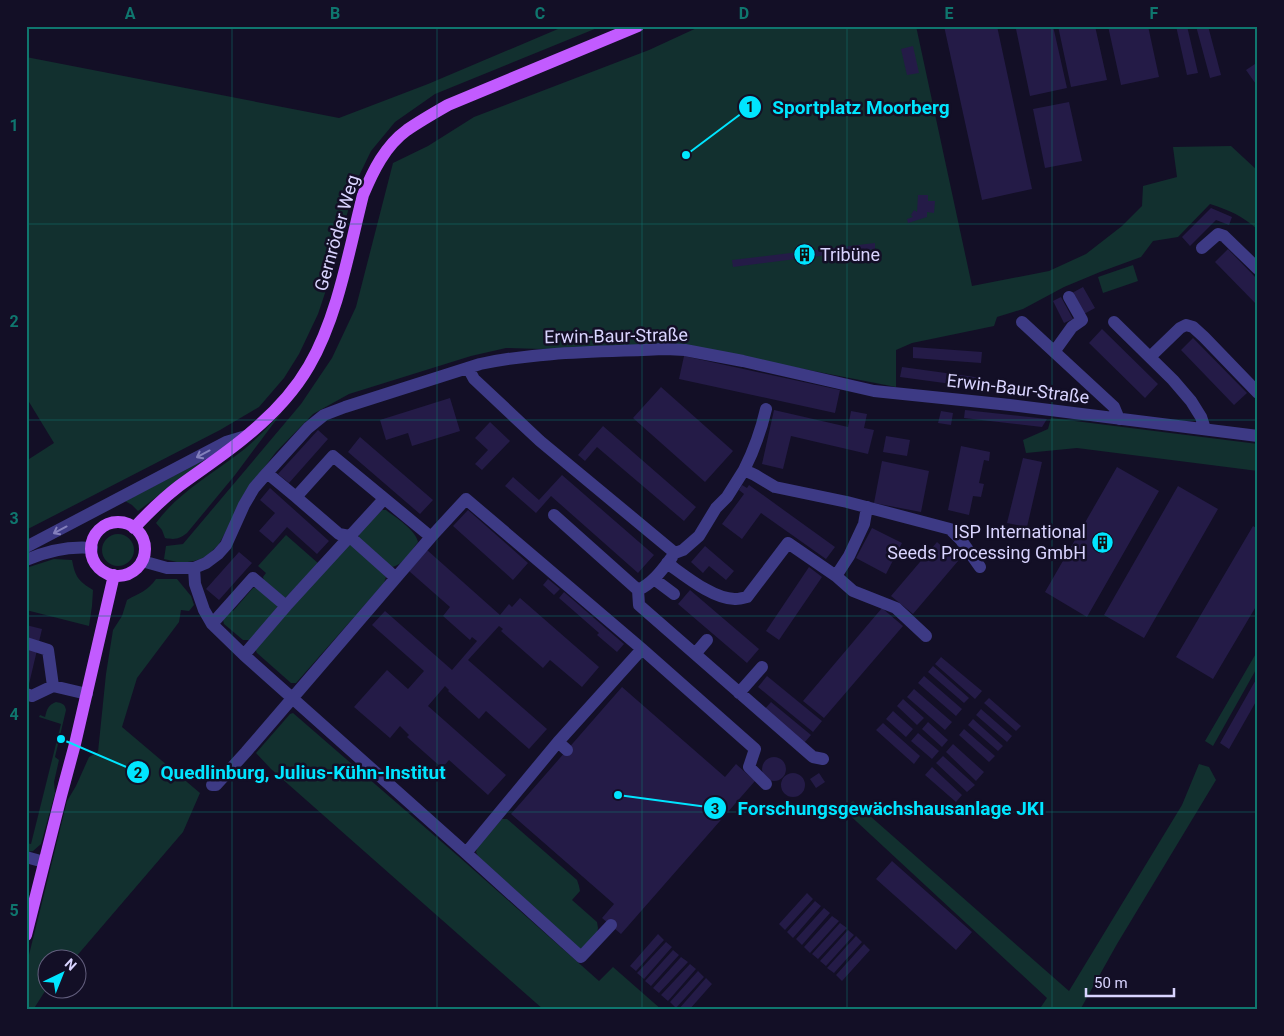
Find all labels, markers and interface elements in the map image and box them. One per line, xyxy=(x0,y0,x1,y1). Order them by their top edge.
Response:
text: A xyxy=(125,4,136,23)
text: B xyxy=(330,4,340,23)
text: C xyxy=(535,4,545,23)
text: D xyxy=(739,4,749,23)
text: E xyxy=(945,4,954,23)
text: F xyxy=(1150,4,1159,23)
callout: Sportplatz Moorberg xyxy=(737,90,960,124)
text: Sportplatz Moorberg xyxy=(772,96,950,119)
text: 1 xyxy=(746,98,754,116)
text: 1 xyxy=(9,116,19,135)
street label: Gernröder Weg xyxy=(310,172,363,293)
building icon: Tribüne xyxy=(792,243,816,267)
place label: Tribüne xyxy=(820,244,880,265)
text: 2 xyxy=(9,312,19,331)
street label: Erwin-Baur-Straße xyxy=(544,324,688,347)
street label: Erwin-Baur-Straße xyxy=(945,369,1091,408)
one-way arrow xyxy=(196,449,211,459)
text: 3 xyxy=(9,509,19,528)
place label: ISP International Seeds Processing GmbH xyxy=(887,521,1086,563)
one-way arrow xyxy=(52,525,67,535)
building icon: ISP International Seeds Processing GmbH xyxy=(1090,530,1114,554)
text: 4 xyxy=(9,705,19,724)
callout: Quedlinburg, Julius-Kühn-Institut xyxy=(126,755,456,789)
text: Quedlinburg, Julius-Kühn-Institut xyxy=(160,761,446,784)
text: 2 xyxy=(134,764,143,782)
callout: Forschungsgewächshausanlage JKI xyxy=(702,791,1054,825)
text: Forschungsgewächshausanlage JKI xyxy=(738,797,1044,820)
text: 3 xyxy=(711,800,719,818)
text: 5 xyxy=(9,901,19,920)
north arrow xyxy=(38,948,88,998)
text: N xyxy=(62,955,80,974)
scale bar xyxy=(1086,966,1174,998)
text: 50 m xyxy=(1094,974,1128,992)

